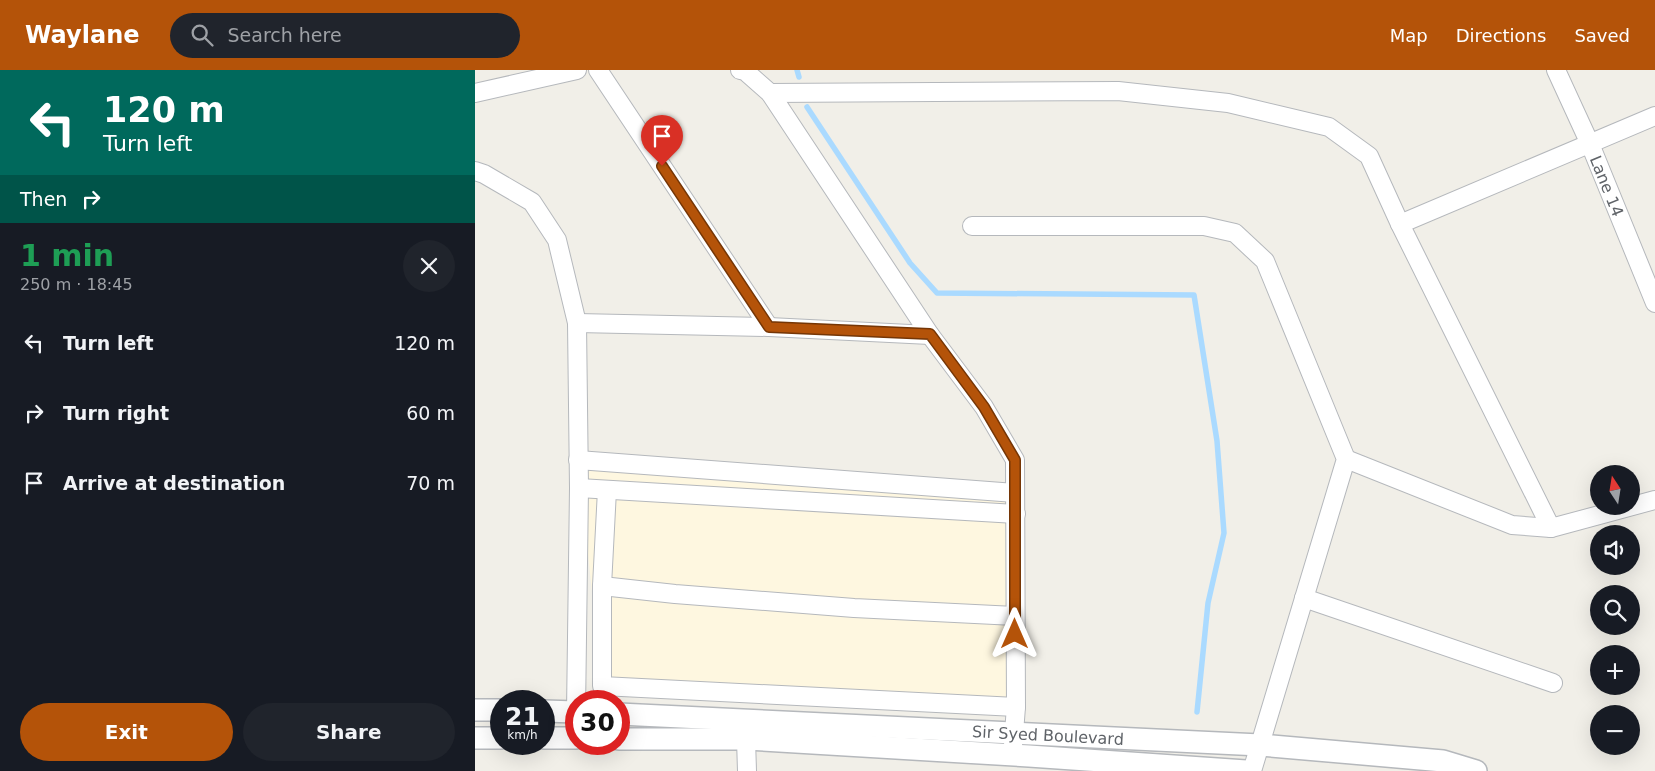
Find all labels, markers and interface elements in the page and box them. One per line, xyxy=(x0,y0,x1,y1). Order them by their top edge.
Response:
search box xyxy=(170,13,520,58)
text: Waylane xyxy=(25,21,140,49)
icon: search xyxy=(188,21,216,49)
text: Search here xyxy=(228,24,342,46)
text: Map xyxy=(1390,25,1428,46)
text: Directions xyxy=(1456,25,1546,46)
text: Saved xyxy=(1574,25,1630,46)
icon: left xyxy=(20,90,85,155)
text: 120 m xyxy=(103,90,225,130)
pin xyxy=(641,115,683,166)
icon: arrive xyxy=(648,122,676,150)
text: Turn left xyxy=(103,131,192,156)
street label: Lane 14 xyxy=(1586,153,1627,219)
icon: right xyxy=(77,185,105,213)
text: Then xyxy=(20,188,67,210)
text: 1 min xyxy=(20,238,114,273)
button: close xyxy=(403,240,455,292)
text: 250 m · 18:45 xyxy=(20,275,133,294)
icon: left xyxy=(20,329,48,357)
text: Turn left xyxy=(63,332,154,354)
text: 120 m xyxy=(394,332,455,354)
icon: right xyxy=(20,399,48,427)
text: Turn right xyxy=(63,402,169,424)
text: 60 m xyxy=(406,402,455,424)
north arrow xyxy=(1590,465,1640,515)
map controls xyxy=(1590,465,1640,755)
icon: arrive xyxy=(20,469,48,497)
text: Arrive at destination xyxy=(63,472,285,494)
text: 70 m xyxy=(406,472,455,494)
button: sound xyxy=(1590,525,1640,575)
button: search xyxy=(1590,585,1640,635)
position arrow xyxy=(988,607,1040,659)
button: + xyxy=(1590,645,1640,695)
speed limit sign: 30 xyxy=(565,690,630,755)
text: 21 xyxy=(505,702,540,731)
button: Exit xyxy=(20,703,233,761)
button: Share xyxy=(243,703,455,761)
button: − xyxy=(1590,705,1640,755)
street label: Sir Syed Boulevard xyxy=(972,722,1124,749)
text: km/h xyxy=(507,728,538,742)

